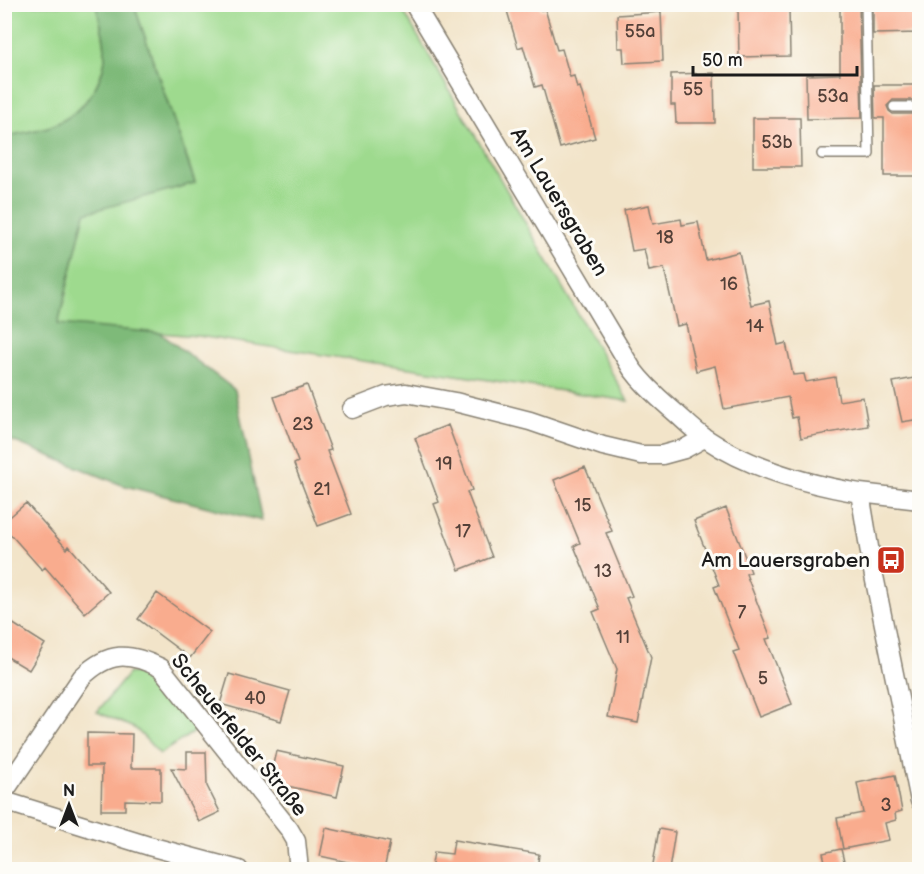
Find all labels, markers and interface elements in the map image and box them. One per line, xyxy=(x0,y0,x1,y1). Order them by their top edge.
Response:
house number: 55a xyxy=(625,21,655,42)
scale bar xyxy=(693,39,856,77)
text: 50 m xyxy=(702,50,743,71)
house number: 55 xyxy=(683,79,703,100)
house number: 53a xyxy=(817,86,849,107)
street label: Am Lauersgraben xyxy=(505,123,613,281)
house number: 53b xyxy=(761,132,793,153)
house number: 18 xyxy=(656,227,674,248)
house number: 16 xyxy=(720,274,738,295)
house number: 14 xyxy=(746,316,764,337)
house number: 23 xyxy=(292,414,314,435)
house number: 19 xyxy=(435,454,453,475)
house number: 21 xyxy=(313,479,331,500)
house number: 15 xyxy=(574,495,592,516)
house number: 17 xyxy=(455,521,471,542)
bus stop icon: Am Lauersgraben xyxy=(875,544,907,576)
place label: Am Lauersgraben xyxy=(701,548,870,573)
house number: 13 xyxy=(594,561,612,582)
house number: 7 xyxy=(738,602,747,623)
house number: 11 xyxy=(616,627,630,648)
street label: Scheuerfelder Straße xyxy=(166,649,312,821)
house number: 5 xyxy=(758,668,768,689)
house number: 40 xyxy=(244,688,266,709)
north arrow xyxy=(39,775,99,835)
text: N xyxy=(63,782,75,801)
house number: 3 xyxy=(880,795,892,816)

